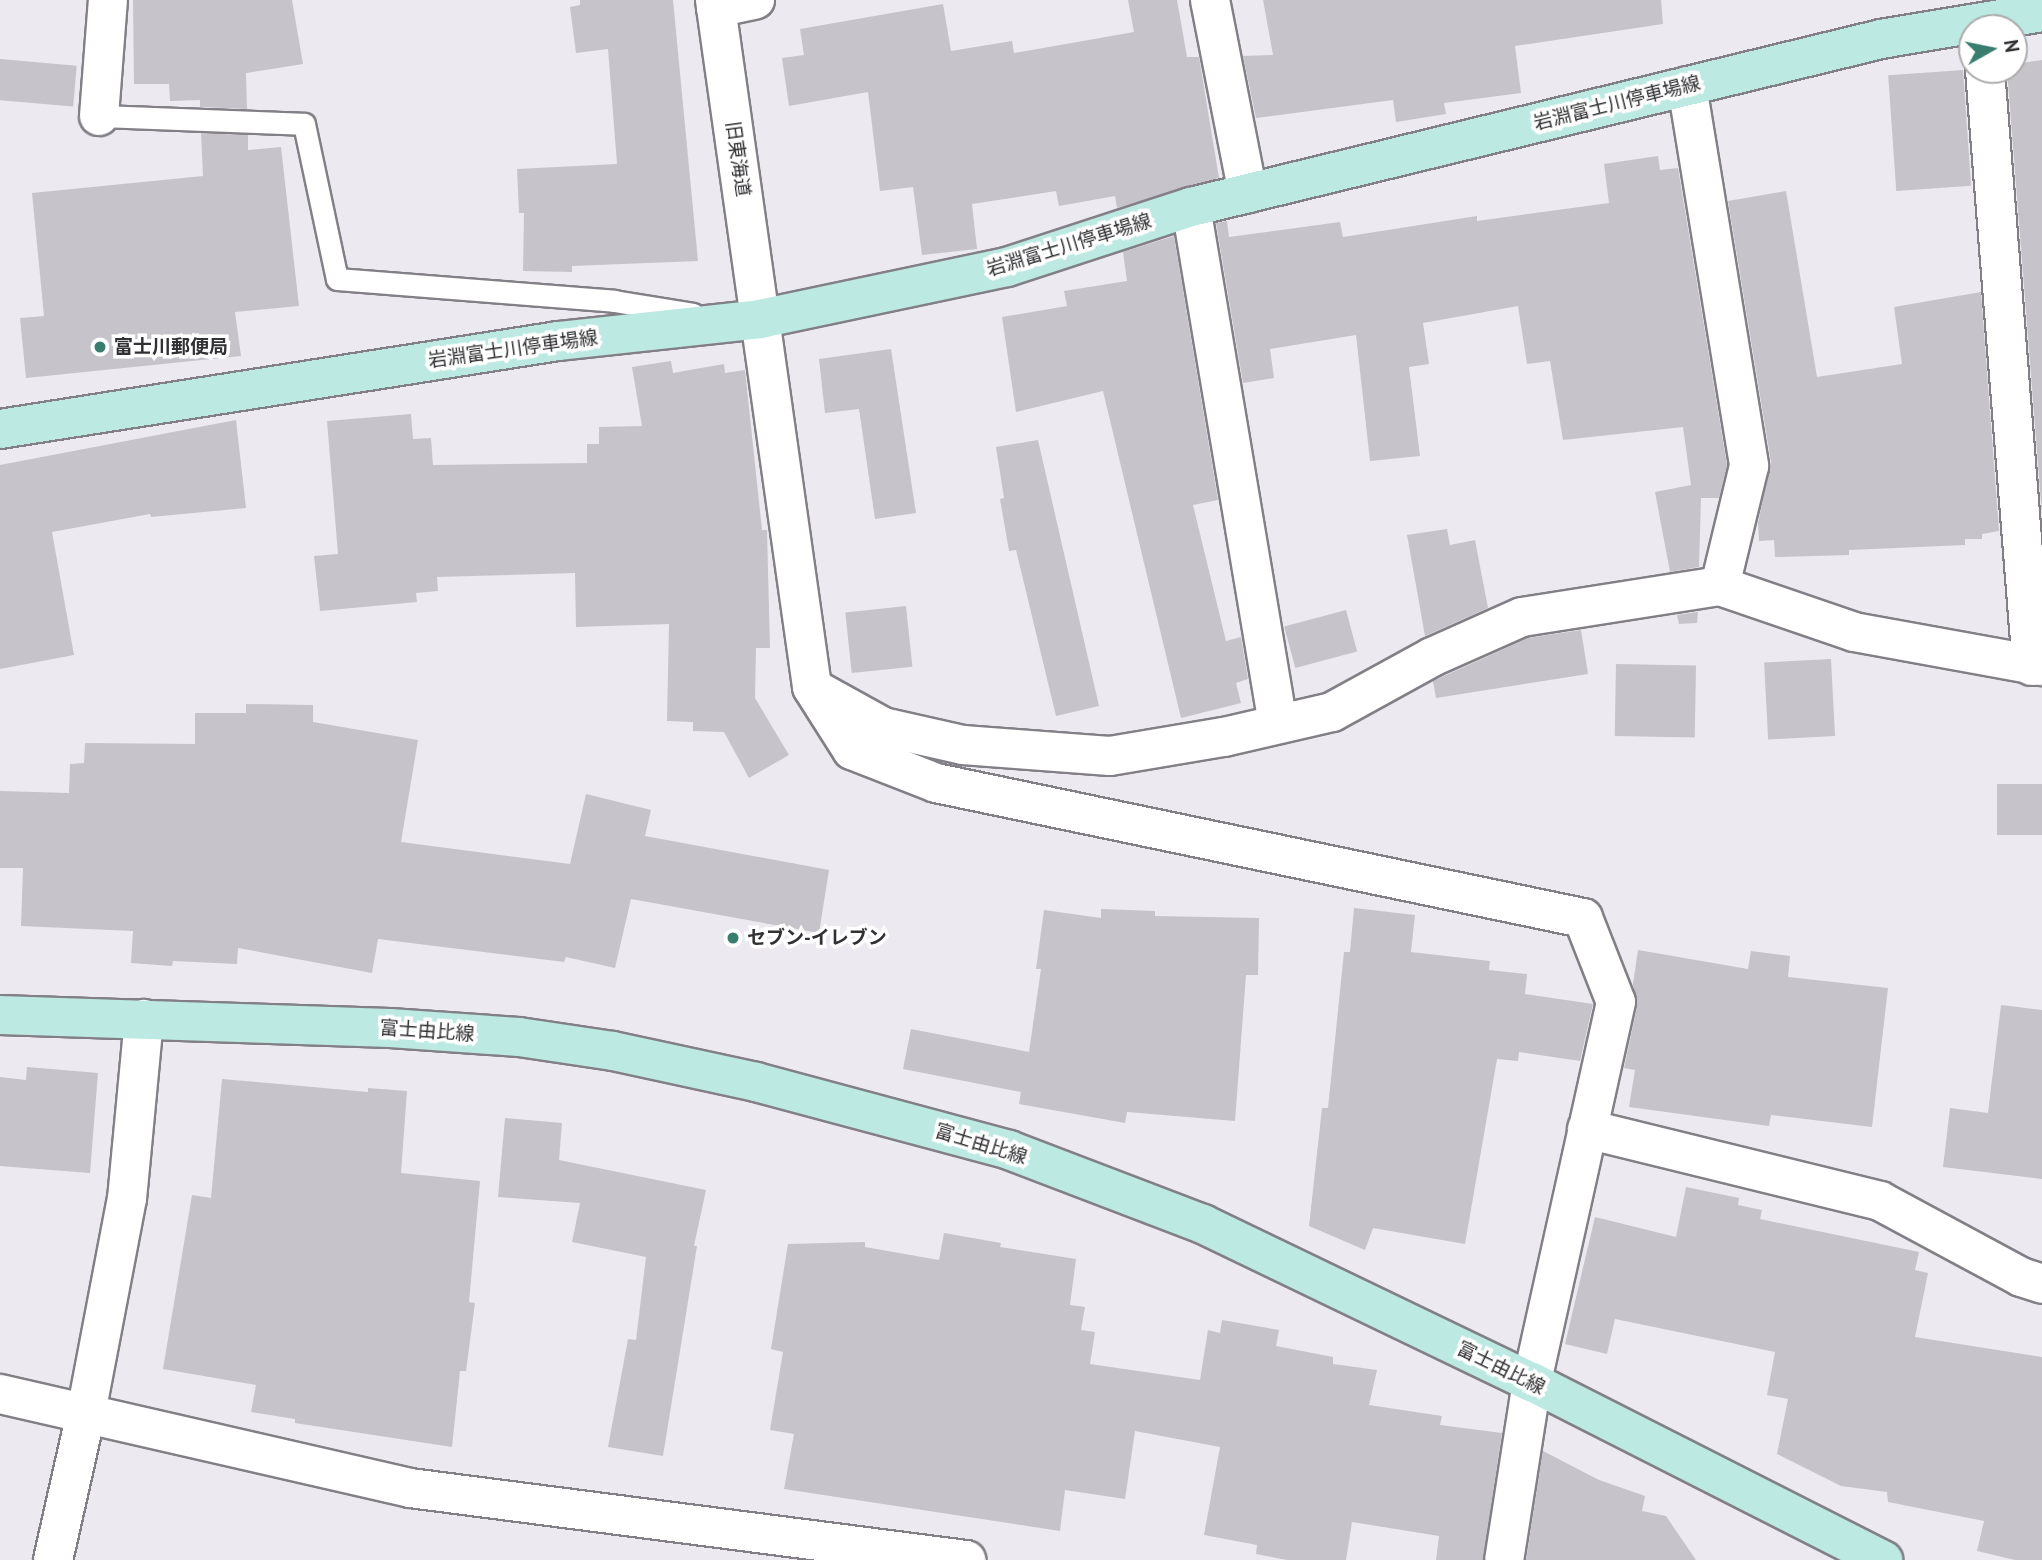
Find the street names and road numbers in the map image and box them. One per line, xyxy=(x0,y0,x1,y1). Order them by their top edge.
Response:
street label: 岩淵富士川停車場線 xyxy=(1531,71,1703,135)
street label: 旧東海道 xyxy=(721,120,755,198)
street label: 岩淵富士川停車場線 xyxy=(984,209,1154,281)
street label: 岩淵富士川停車場線 xyxy=(427,326,599,372)
street label: 富士由比線 xyxy=(379,1016,475,1046)
street label: 富士由比線 xyxy=(932,1119,1030,1169)
street label: 富士由比線 xyxy=(1453,1337,1549,1399)

